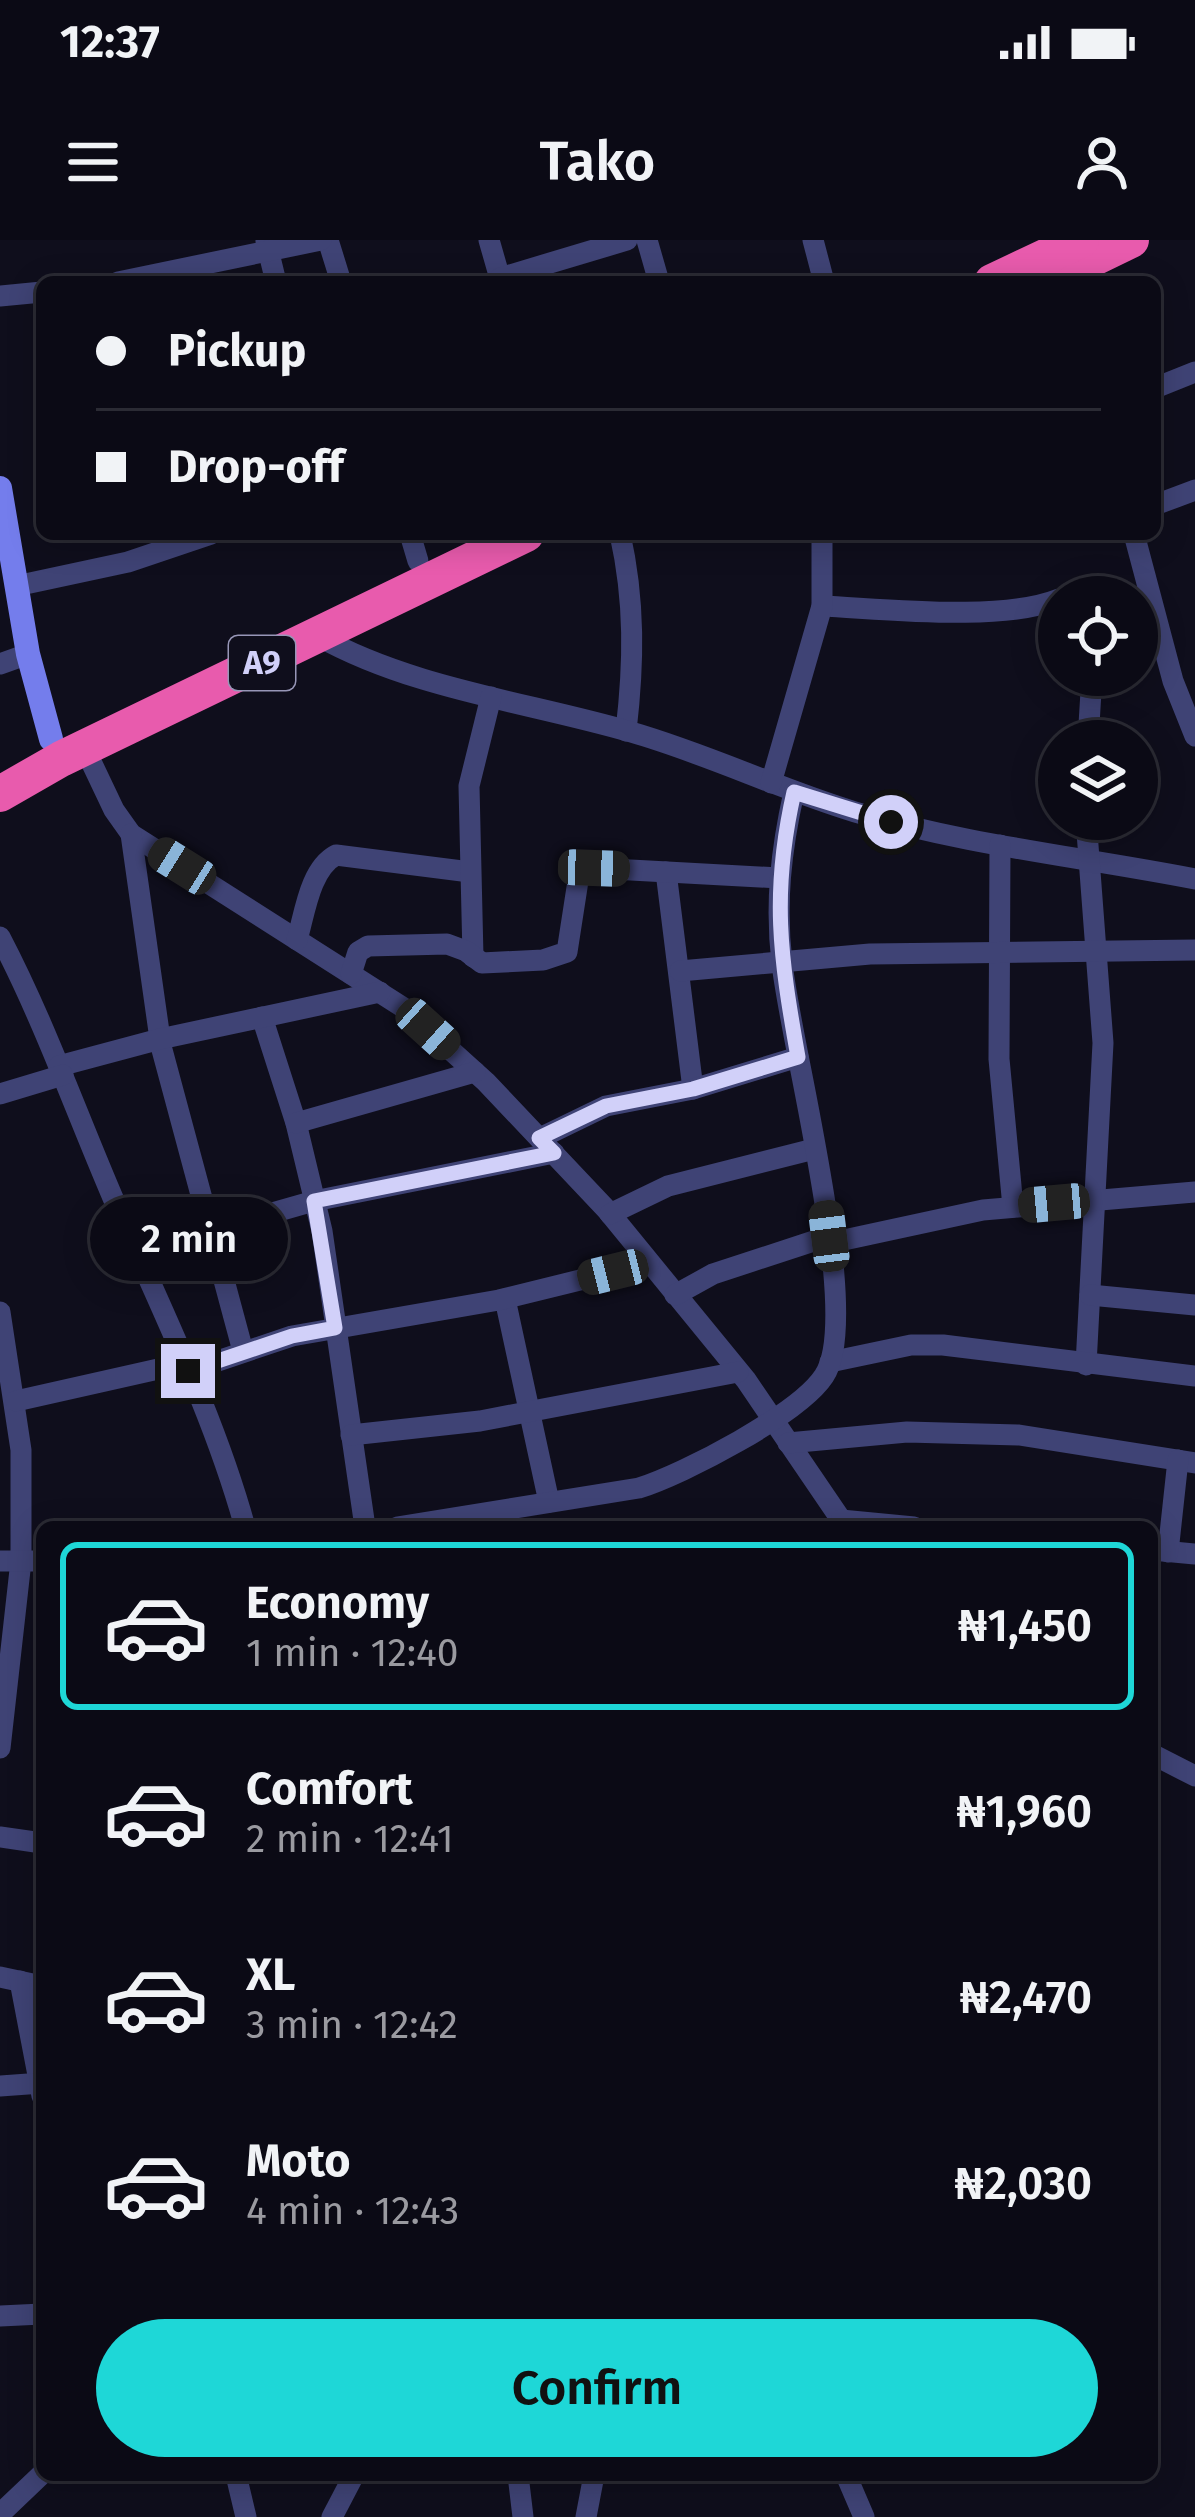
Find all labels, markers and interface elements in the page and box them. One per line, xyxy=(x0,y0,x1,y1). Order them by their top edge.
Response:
text: 12:37 xyxy=(60,15,160,69)
icon: menu xyxy=(60,129,126,195)
icon: person xyxy=(1069,129,1135,195)
text: Tako xyxy=(540,130,655,194)
text: Pickup xyxy=(168,324,306,378)
text: Drop-off xyxy=(168,440,344,494)
map controls xyxy=(1038,576,1158,840)
button: locate xyxy=(1038,576,1158,696)
road number: A9 xyxy=(229,636,295,690)
button: layers xyxy=(1038,720,1158,840)
route start xyxy=(864,795,918,849)
car xyxy=(142,832,222,900)
car xyxy=(557,849,631,887)
car xyxy=(389,992,467,1066)
car xyxy=(1017,1182,1091,1224)
callout: 2 min xyxy=(89,1197,287,1281)
car xyxy=(807,1198,851,1274)
text: 2 min xyxy=(141,1216,237,1262)
car xyxy=(574,1246,652,1298)
route end xyxy=(161,1344,215,1398)
icon: car xyxy=(102,1572,210,1680)
text: Economy xyxy=(246,1576,429,1630)
text: ₦1,450 xyxy=(958,1599,1092,1653)
text: 1 min · 12:40 xyxy=(246,1630,458,1676)
icon: car xyxy=(102,1758,210,1866)
text: Comfort xyxy=(246,1762,413,1816)
text: ₦1,960 xyxy=(956,1785,1092,1839)
text: 2 min · 12:41 xyxy=(246,1816,454,1862)
icon: car xyxy=(102,1944,210,2052)
text: XL xyxy=(246,1948,295,2002)
text: ₦2,470 xyxy=(960,1971,1092,2025)
text: 3 min · 12:42 xyxy=(246,2002,458,2048)
icon: car xyxy=(102,2130,210,2238)
text: Moto xyxy=(246,2134,351,2188)
text: ₦2,030 xyxy=(954,2157,1092,2211)
text: 4 min · 12:43 xyxy=(246,2188,459,2234)
button: Confirm xyxy=(96,2319,1098,2457)

